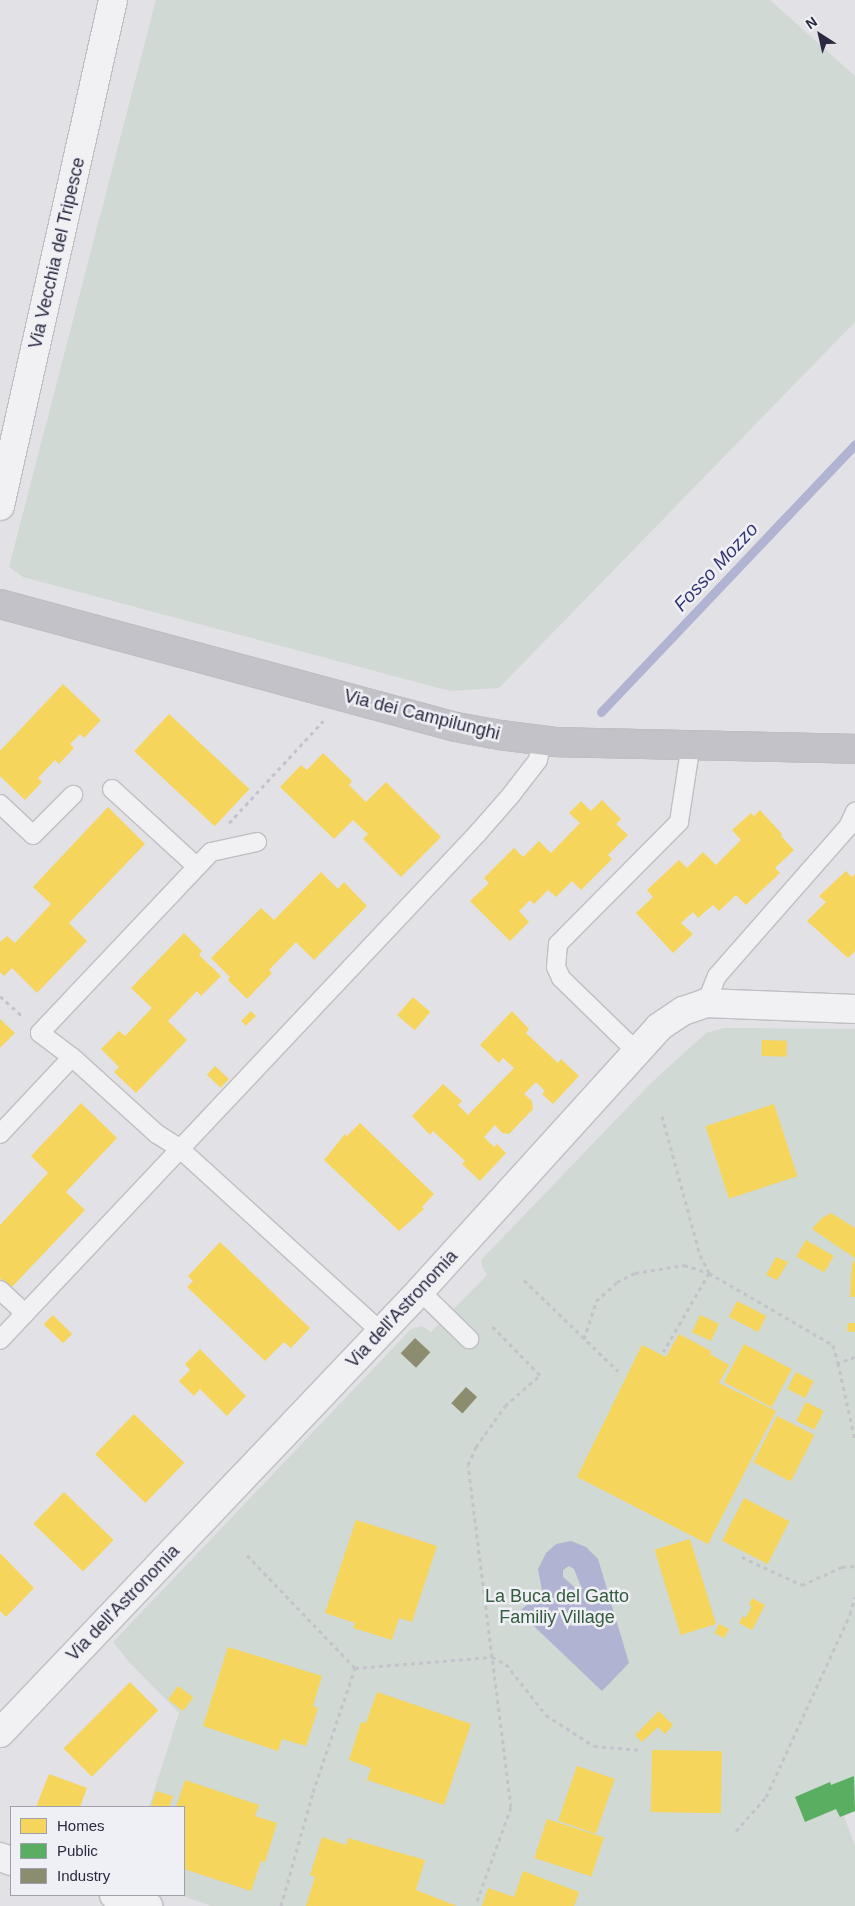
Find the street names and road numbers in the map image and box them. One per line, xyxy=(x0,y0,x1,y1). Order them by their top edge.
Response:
street label: Via Vecchia del Tripesce xyxy=(24,155,90,351)
street label: Via dei Campilunghi xyxy=(342,685,502,745)
street label: Via dell'Astronomia xyxy=(342,1246,462,1372)
street label: Via dell'Astronomia xyxy=(62,1540,184,1666)

